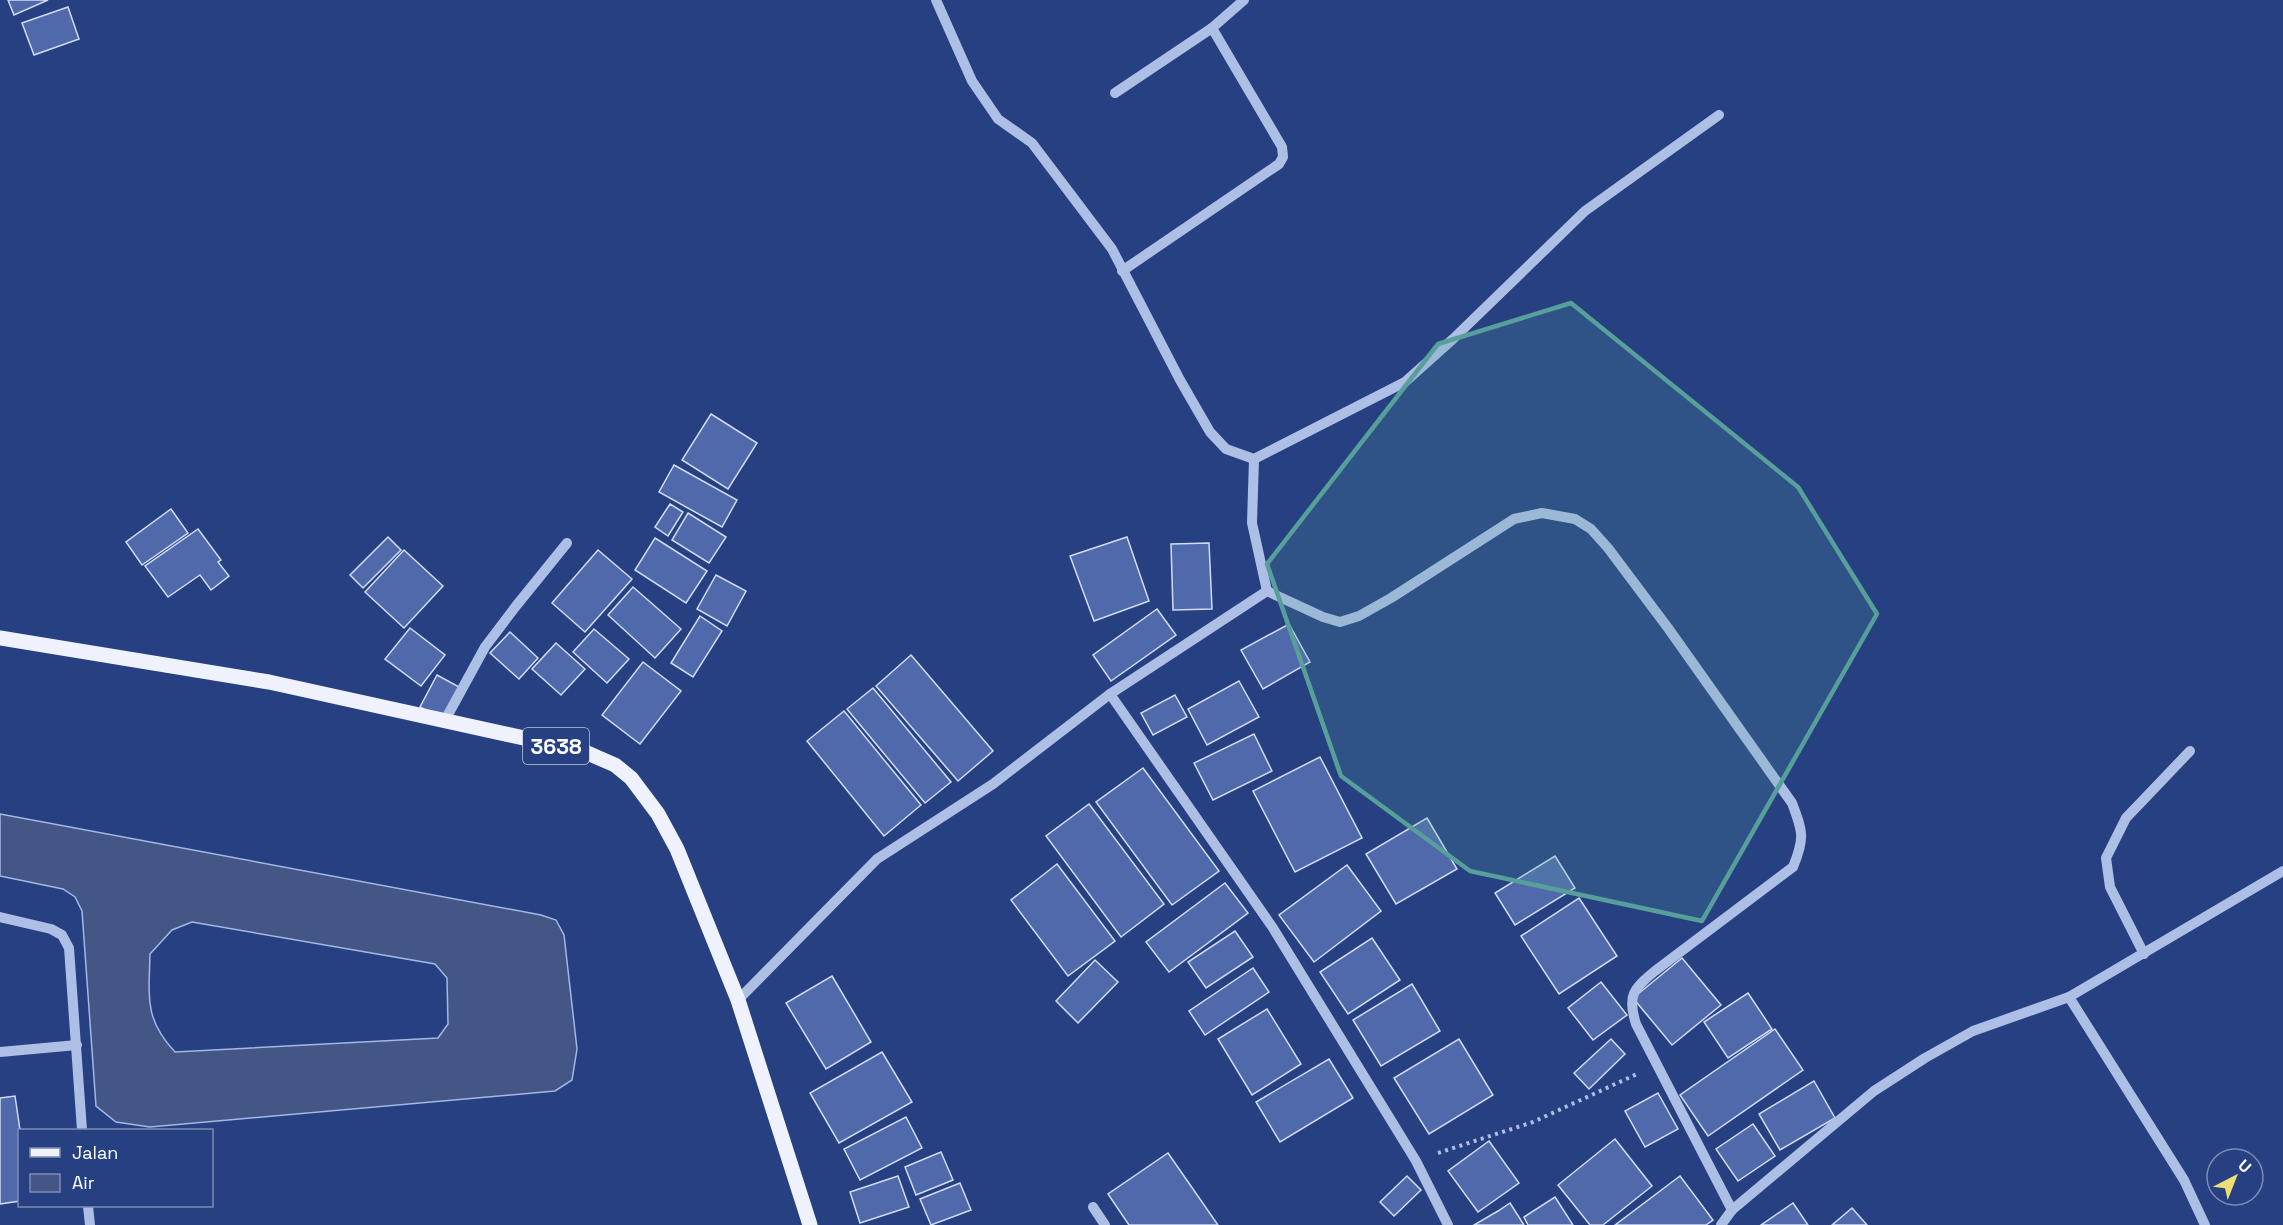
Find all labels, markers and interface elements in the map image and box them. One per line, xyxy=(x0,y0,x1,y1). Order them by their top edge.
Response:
road number: 3638 xyxy=(523,728,589,764)
legend xyxy=(18,1129,213,1207)
text: Jalan xyxy=(72,1141,118,1164)
north arrow xyxy=(2205,1147,2265,1207)
text: U xyxy=(2234,1155,2256,1178)
text: Air xyxy=(72,1171,95,1194)

